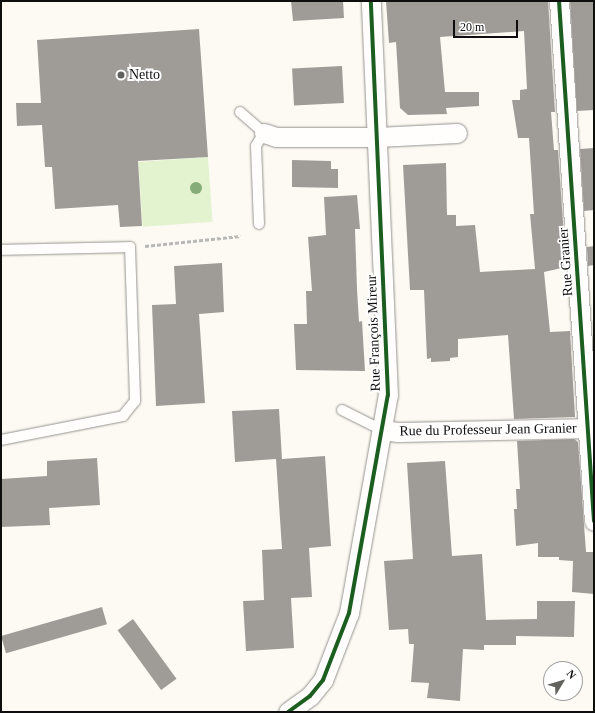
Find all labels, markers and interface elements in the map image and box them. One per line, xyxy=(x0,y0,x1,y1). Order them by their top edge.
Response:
scale bar xyxy=(455,12,520,38)
text: 20 m xyxy=(460,20,484,34)
place label: Netto xyxy=(129,67,160,83)
marker: Netto xyxy=(116,70,126,80)
street label: Rue Granier xyxy=(555,227,577,297)
street label: Rue François Mireur xyxy=(364,274,384,392)
street label: Rue du Professeur Jean Granier xyxy=(399,420,577,440)
north arrow xyxy=(543,661,583,701)
text: N xyxy=(564,667,579,681)

